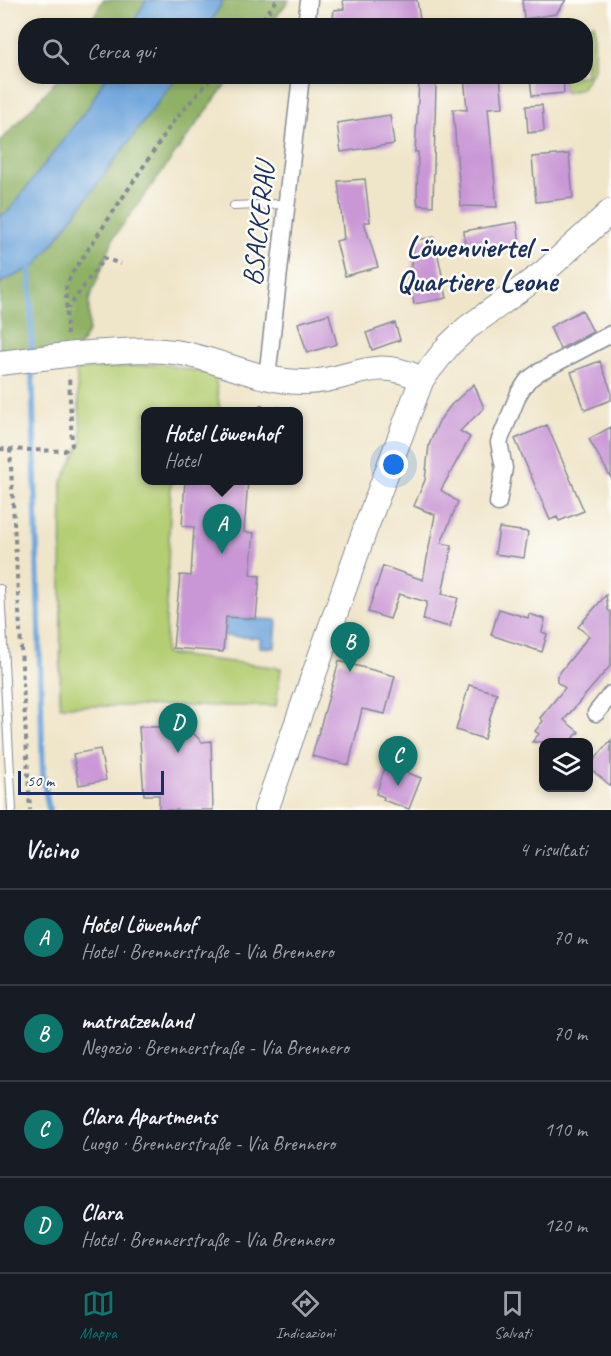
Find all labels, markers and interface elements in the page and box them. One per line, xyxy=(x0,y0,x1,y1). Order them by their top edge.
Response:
search box xyxy=(18,18,593,84)
icon: search xyxy=(39,35,72,68)
text: Cerca qui xyxy=(87,37,155,65)
street label: BSACKERAU xyxy=(234,155,282,287)
district label: Löwenviertel - Quartiere Leone xyxy=(397,228,559,300)
popup xyxy=(141,407,303,485)
text: Hotel Löwenhof xyxy=(164,420,280,448)
text: Hotel xyxy=(164,448,199,473)
your location xyxy=(379,450,408,479)
pin: A xyxy=(202,504,242,554)
pin: B xyxy=(330,622,370,672)
pin: D xyxy=(158,704,198,753)
pin: C xyxy=(378,736,418,786)
map controls xyxy=(539,738,593,792)
button: layers xyxy=(539,738,593,792)
scale bar xyxy=(18,768,164,796)
text: 50 m xyxy=(27,771,54,791)
text: Vicino xyxy=(24,833,78,866)
text: 4 risultati xyxy=(519,837,587,862)
text: Hotel Löwenhof xyxy=(81,911,196,939)
text: A xyxy=(38,925,49,950)
text: 70 m xyxy=(553,925,587,950)
text: Hotel · Brennerstraße - Via Brennero xyxy=(81,939,334,964)
text: matratzenland xyxy=(81,1007,192,1035)
text: B xyxy=(38,1021,49,1046)
text: 70 m xyxy=(553,1021,587,1046)
text: Negozio · Brennerstraße - Via Brennero xyxy=(81,1035,349,1060)
text: Clara Apartments xyxy=(81,1103,217,1131)
text: C xyxy=(39,1117,48,1142)
text: 110 m xyxy=(544,1117,587,1142)
text: Luogo · Brennerstraße - Via Brennero xyxy=(81,1131,335,1156)
text: Clara xyxy=(81,1199,122,1227)
text: D xyxy=(38,1213,49,1238)
text: 120 m xyxy=(544,1213,587,1238)
text: Hotel · Brennerstraße - Via Brennero xyxy=(81,1227,334,1252)
tab: Mappa xyxy=(80,1287,117,1343)
tab: Indicazioni xyxy=(276,1287,335,1343)
tab: Salvati xyxy=(494,1287,531,1343)

